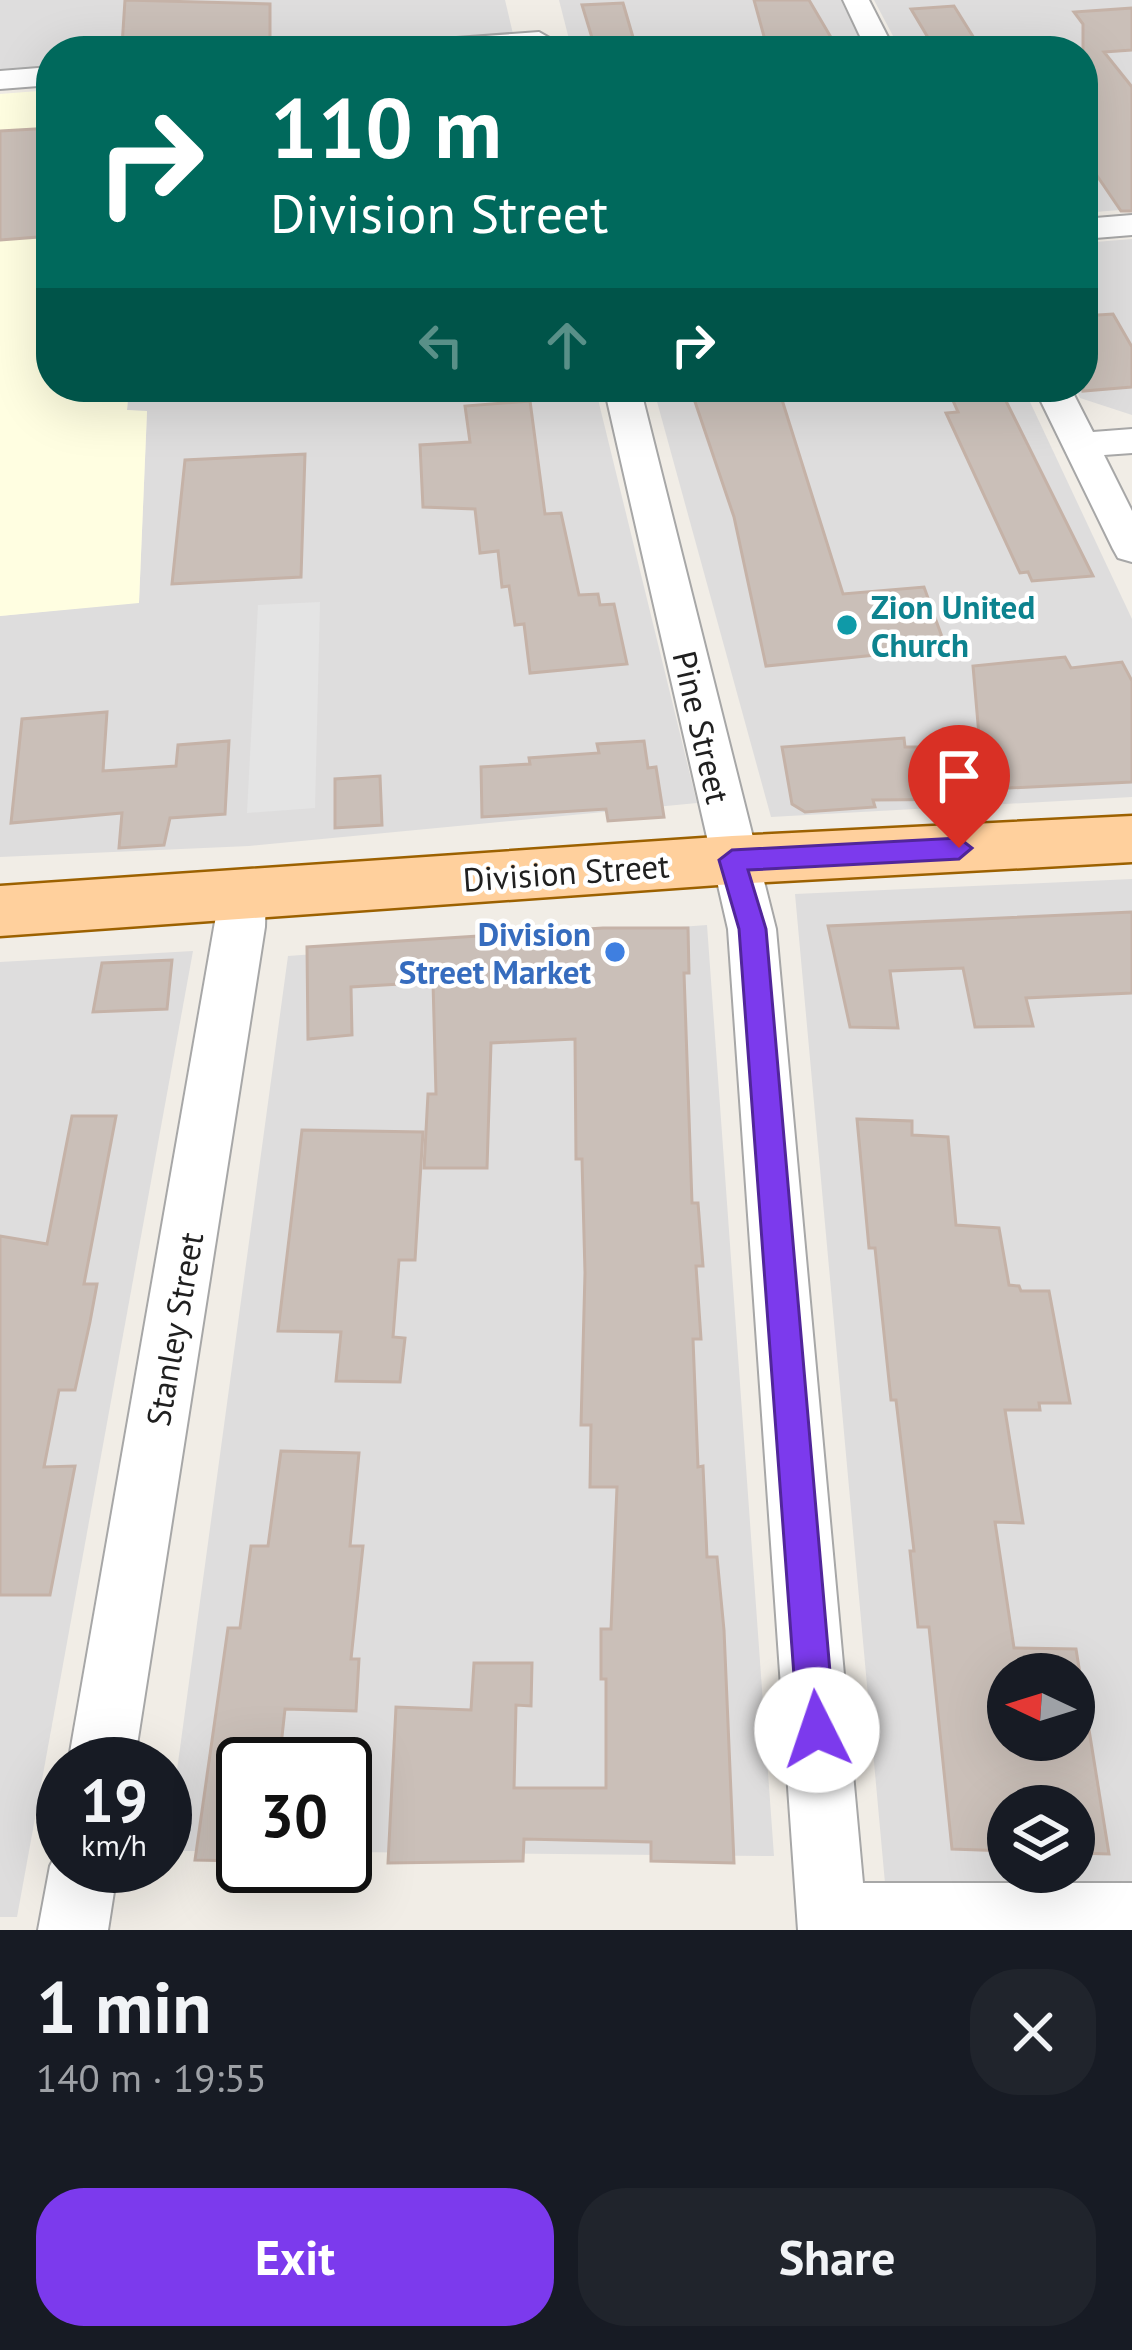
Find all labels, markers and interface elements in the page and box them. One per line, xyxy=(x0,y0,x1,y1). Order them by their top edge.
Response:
text: 110 m xyxy=(270,72,502,181)
icon: right xyxy=(72,84,228,240)
text: Division Street xyxy=(270,178,608,248)
icon: left xyxy=(408,312,474,378)
icon: ahead xyxy=(534,312,600,378)
icon: right xyxy=(660,312,726,378)
place label: Zion United Church xyxy=(871,585,1035,666)
marker: Zion United Church xyxy=(834,612,860,638)
street label: Pine Street xyxy=(664,647,740,807)
pin xyxy=(908,725,1010,848)
icon: arrive xyxy=(926,743,992,809)
street label: Division Street xyxy=(461,843,671,901)
place label: Division Street Market xyxy=(399,912,591,993)
marker: Division Street Market xyxy=(602,939,628,965)
street label: Stanley Street xyxy=(136,1229,212,1429)
north arrow xyxy=(987,1653,1095,1761)
map controls xyxy=(987,1653,1095,1893)
position arrow xyxy=(754,1667,880,1793)
speed limit sign: 30 xyxy=(216,1737,372,1893)
text: 19 xyxy=(80,1761,148,1839)
button: layers xyxy=(987,1785,1095,1893)
text: km/h xyxy=(81,1825,147,1864)
text: 1 min xyxy=(36,1960,212,2053)
button: close xyxy=(970,1969,1096,2095)
text: 140 m · 19:55 xyxy=(36,2052,267,2103)
button: Exit xyxy=(36,2188,554,2326)
button: Share xyxy=(578,2188,1096,2326)

